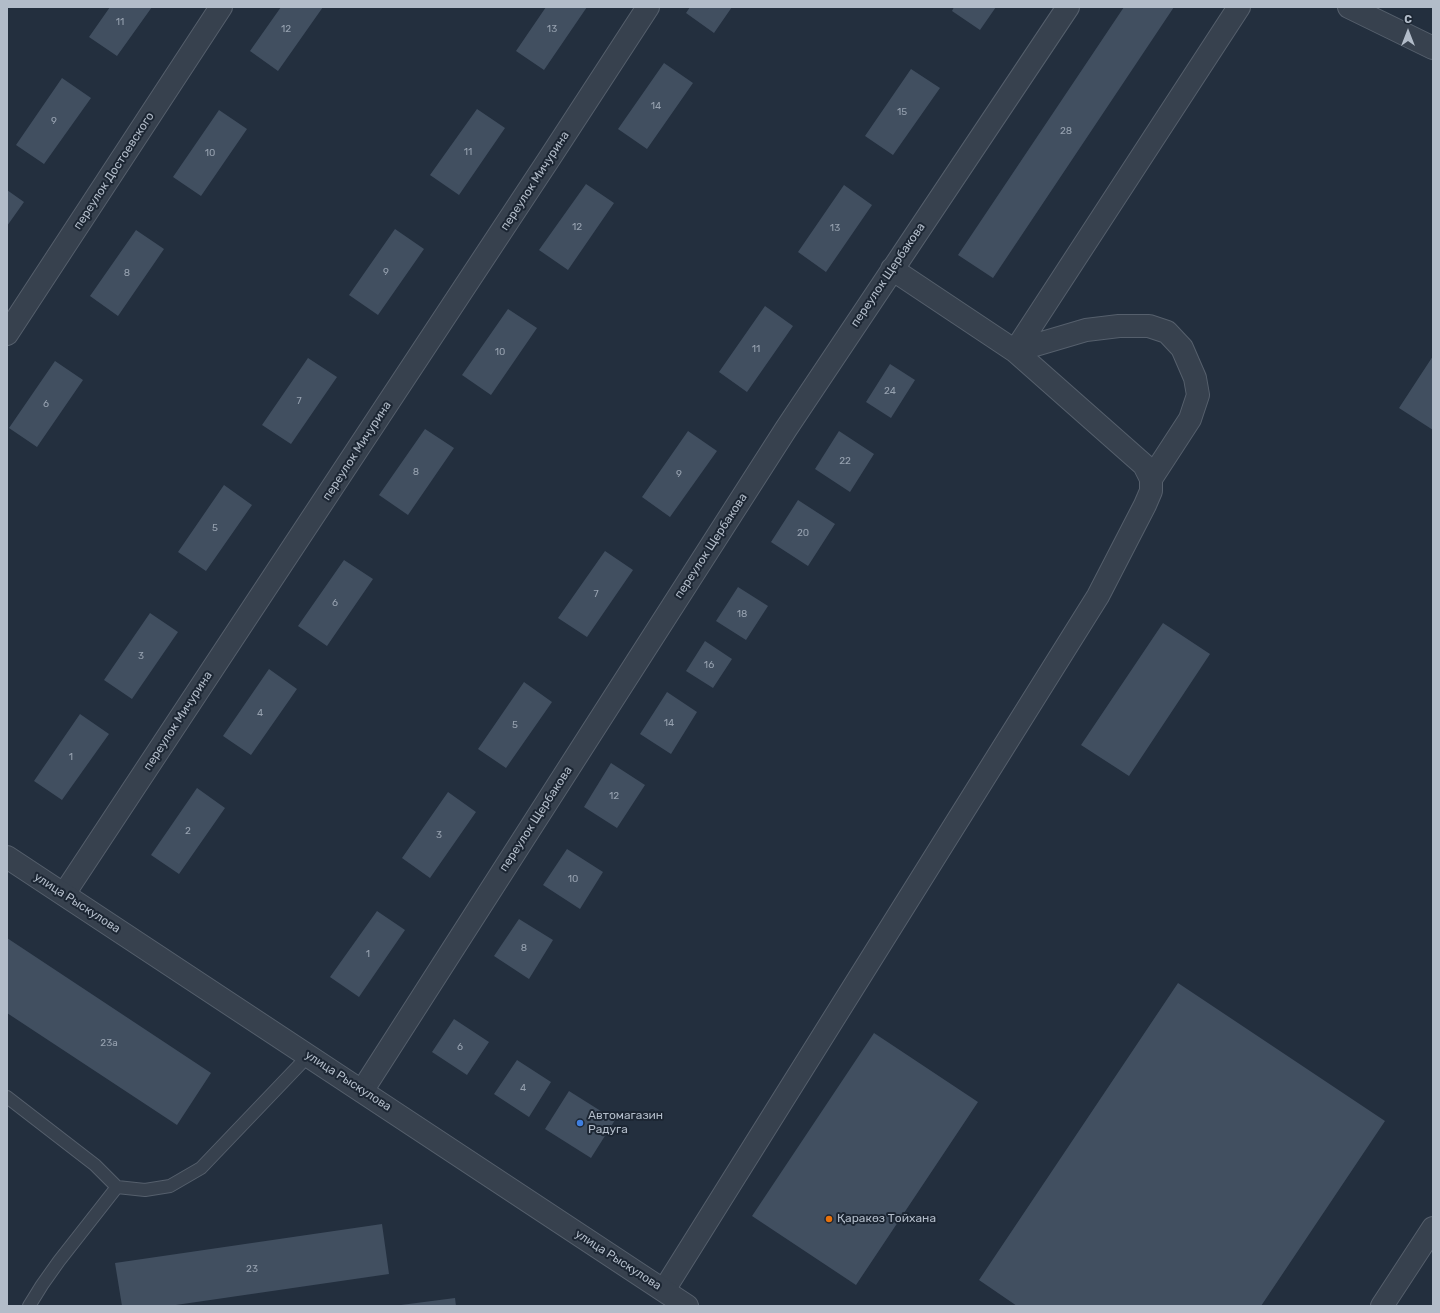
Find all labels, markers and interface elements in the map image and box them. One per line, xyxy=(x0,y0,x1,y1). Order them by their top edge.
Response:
north arrow xyxy=(1388,12,1428,52)
text: С xyxy=(1404,13,1412,26)
house number: 11 xyxy=(116,16,124,28)
house number: 12 xyxy=(281,23,291,35)
house number: 13 xyxy=(547,23,557,35)
house number: 14 xyxy=(651,100,661,112)
house number: 15 xyxy=(897,106,907,118)
street label: переулок Достоевского xyxy=(71,110,157,232)
house number: 9 xyxy=(51,115,57,127)
house number: 28 xyxy=(1060,125,1072,137)
street label: переулок Мичурина xyxy=(498,129,572,233)
house number: 11 xyxy=(464,146,472,158)
house number: 10 xyxy=(205,147,215,159)
street label: переулок Щербакова xyxy=(848,220,928,330)
house number: 12 xyxy=(572,221,582,233)
house number: 13 xyxy=(830,222,840,234)
house number: 9 xyxy=(383,266,389,278)
house number: 8 xyxy=(124,267,130,279)
house number: 11 xyxy=(752,343,760,355)
house number: 10 xyxy=(495,346,505,358)
house number: 24 xyxy=(884,385,896,397)
house number: 7 xyxy=(296,395,302,407)
house number: 6 xyxy=(43,398,49,410)
street label: переулок Мичурина xyxy=(320,399,394,503)
house number: 22 xyxy=(839,455,851,467)
house number: 8 xyxy=(413,466,419,478)
house number: 9 xyxy=(676,468,682,480)
street label: переулок Щербакова xyxy=(672,491,750,601)
house number: 5 xyxy=(212,522,218,534)
house number: 20 xyxy=(797,527,809,539)
house number: 7 xyxy=(593,588,599,600)
house number: 6 xyxy=(332,597,338,609)
house number: 18 xyxy=(737,608,747,620)
house number: 3 xyxy=(138,650,144,662)
house number: 16 xyxy=(704,659,714,671)
street label: переулок Мичурина xyxy=(141,669,215,773)
house number: 4 xyxy=(257,707,263,719)
house number: 14 xyxy=(664,717,674,729)
house number: 5 xyxy=(512,719,518,731)
house number: 1 xyxy=(69,751,73,763)
street label: переулок Щербакова xyxy=(497,764,575,874)
house number: 12 xyxy=(609,790,619,802)
house number: 2 xyxy=(185,825,191,837)
house number: 3 xyxy=(436,829,442,841)
street label: улица Рыскулова xyxy=(31,870,123,936)
house number: 10 xyxy=(568,873,578,885)
house number: 8 xyxy=(521,942,527,954)
house number: 1 xyxy=(366,948,370,960)
house number: 23а xyxy=(100,1037,118,1049)
house number: 6 xyxy=(457,1041,463,1053)
street label: улица Рыскулова xyxy=(302,1048,394,1114)
house number: 4 xyxy=(520,1082,526,1094)
place label: Автомагазин Радуга xyxy=(588,1109,663,1137)
marker: Автомагазин Радуга xyxy=(575,1118,585,1128)
place label: Қаракөз Тойхана xyxy=(837,1212,936,1226)
marker: Қаракөз Тойхана xyxy=(824,1214,834,1224)
street label: улица Рыскулова xyxy=(572,1227,664,1293)
house number: 23 xyxy=(246,1263,258,1275)

